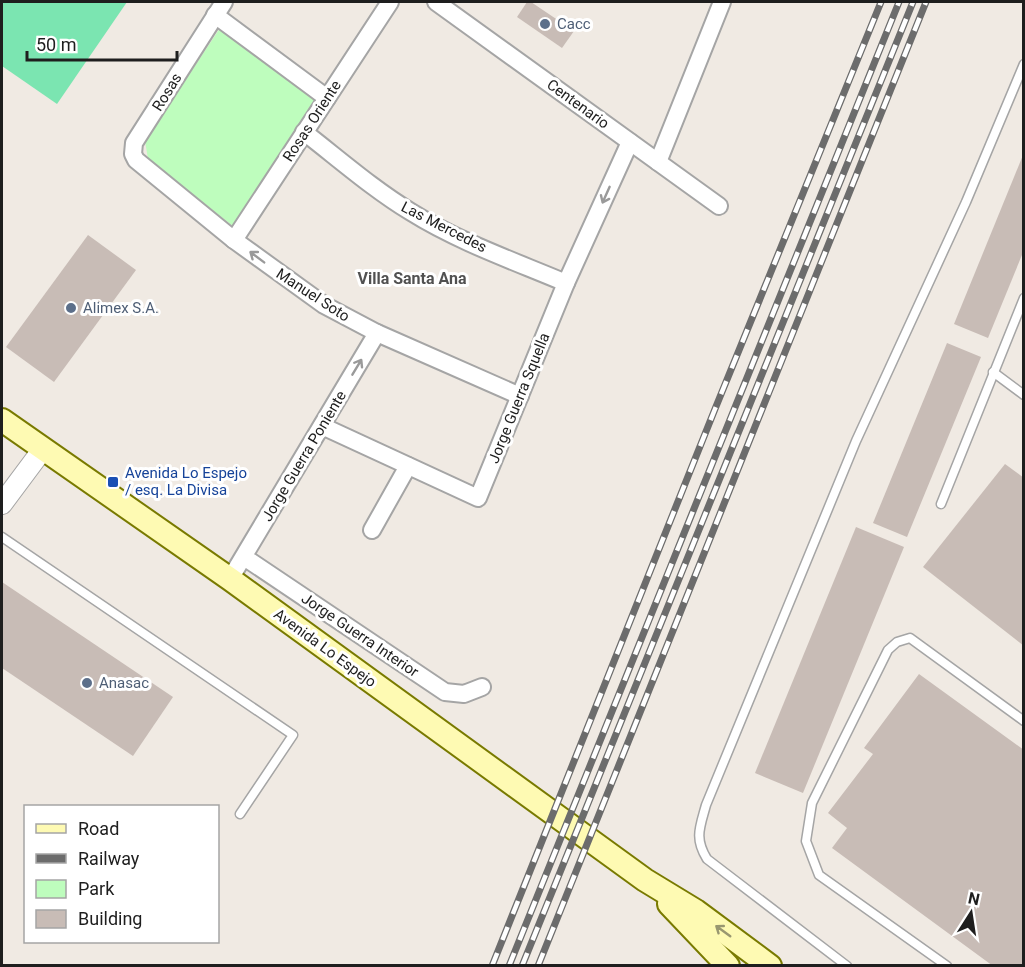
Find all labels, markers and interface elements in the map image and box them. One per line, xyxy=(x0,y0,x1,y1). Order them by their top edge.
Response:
place label: Cacc xyxy=(557,15,591,33)
marker: Cacc xyxy=(538,17,552,31)
scale bar xyxy=(27,24,177,62)
text: 50 m xyxy=(36,34,76,55)
street label: Rosas xyxy=(148,70,186,114)
street label: Centenario xyxy=(543,75,613,133)
street label: Rosas Oriente xyxy=(279,77,345,165)
one-way arrow xyxy=(600,186,611,204)
street label: Las Mercedes xyxy=(398,198,490,256)
one-way arrow xyxy=(250,251,266,264)
street label: Manuel Soto xyxy=(273,265,353,325)
district label: Villa Santa Ana xyxy=(357,269,467,288)
place label: Alimex S.A. xyxy=(83,299,159,317)
marker: Alimex S.A. xyxy=(64,301,78,315)
street label: Jorge Guerra Squella xyxy=(485,330,553,466)
one-way arrow xyxy=(352,359,364,376)
street label: Jorge Guerra Poniente xyxy=(258,387,350,525)
place label: Avenida Lo Espejo / esq. La Divisa xyxy=(125,464,247,499)
marker: Avenida Lo Espejo / esq. La Divisa xyxy=(106,475,120,489)
street label: Jorge Guerra Interior xyxy=(298,589,422,681)
street label: Avenida Lo Espejo xyxy=(270,605,380,691)
place label: Anasac xyxy=(99,674,149,692)
marker: Anasac xyxy=(80,676,94,690)
legend xyxy=(24,805,219,943)
text: Road xyxy=(78,818,119,839)
text: Railway xyxy=(78,848,140,869)
text: Park xyxy=(78,878,115,899)
north arrow xyxy=(941,883,1001,943)
text: N xyxy=(967,888,982,909)
text: Building xyxy=(78,908,142,929)
one-way arrow xyxy=(716,925,732,937)

